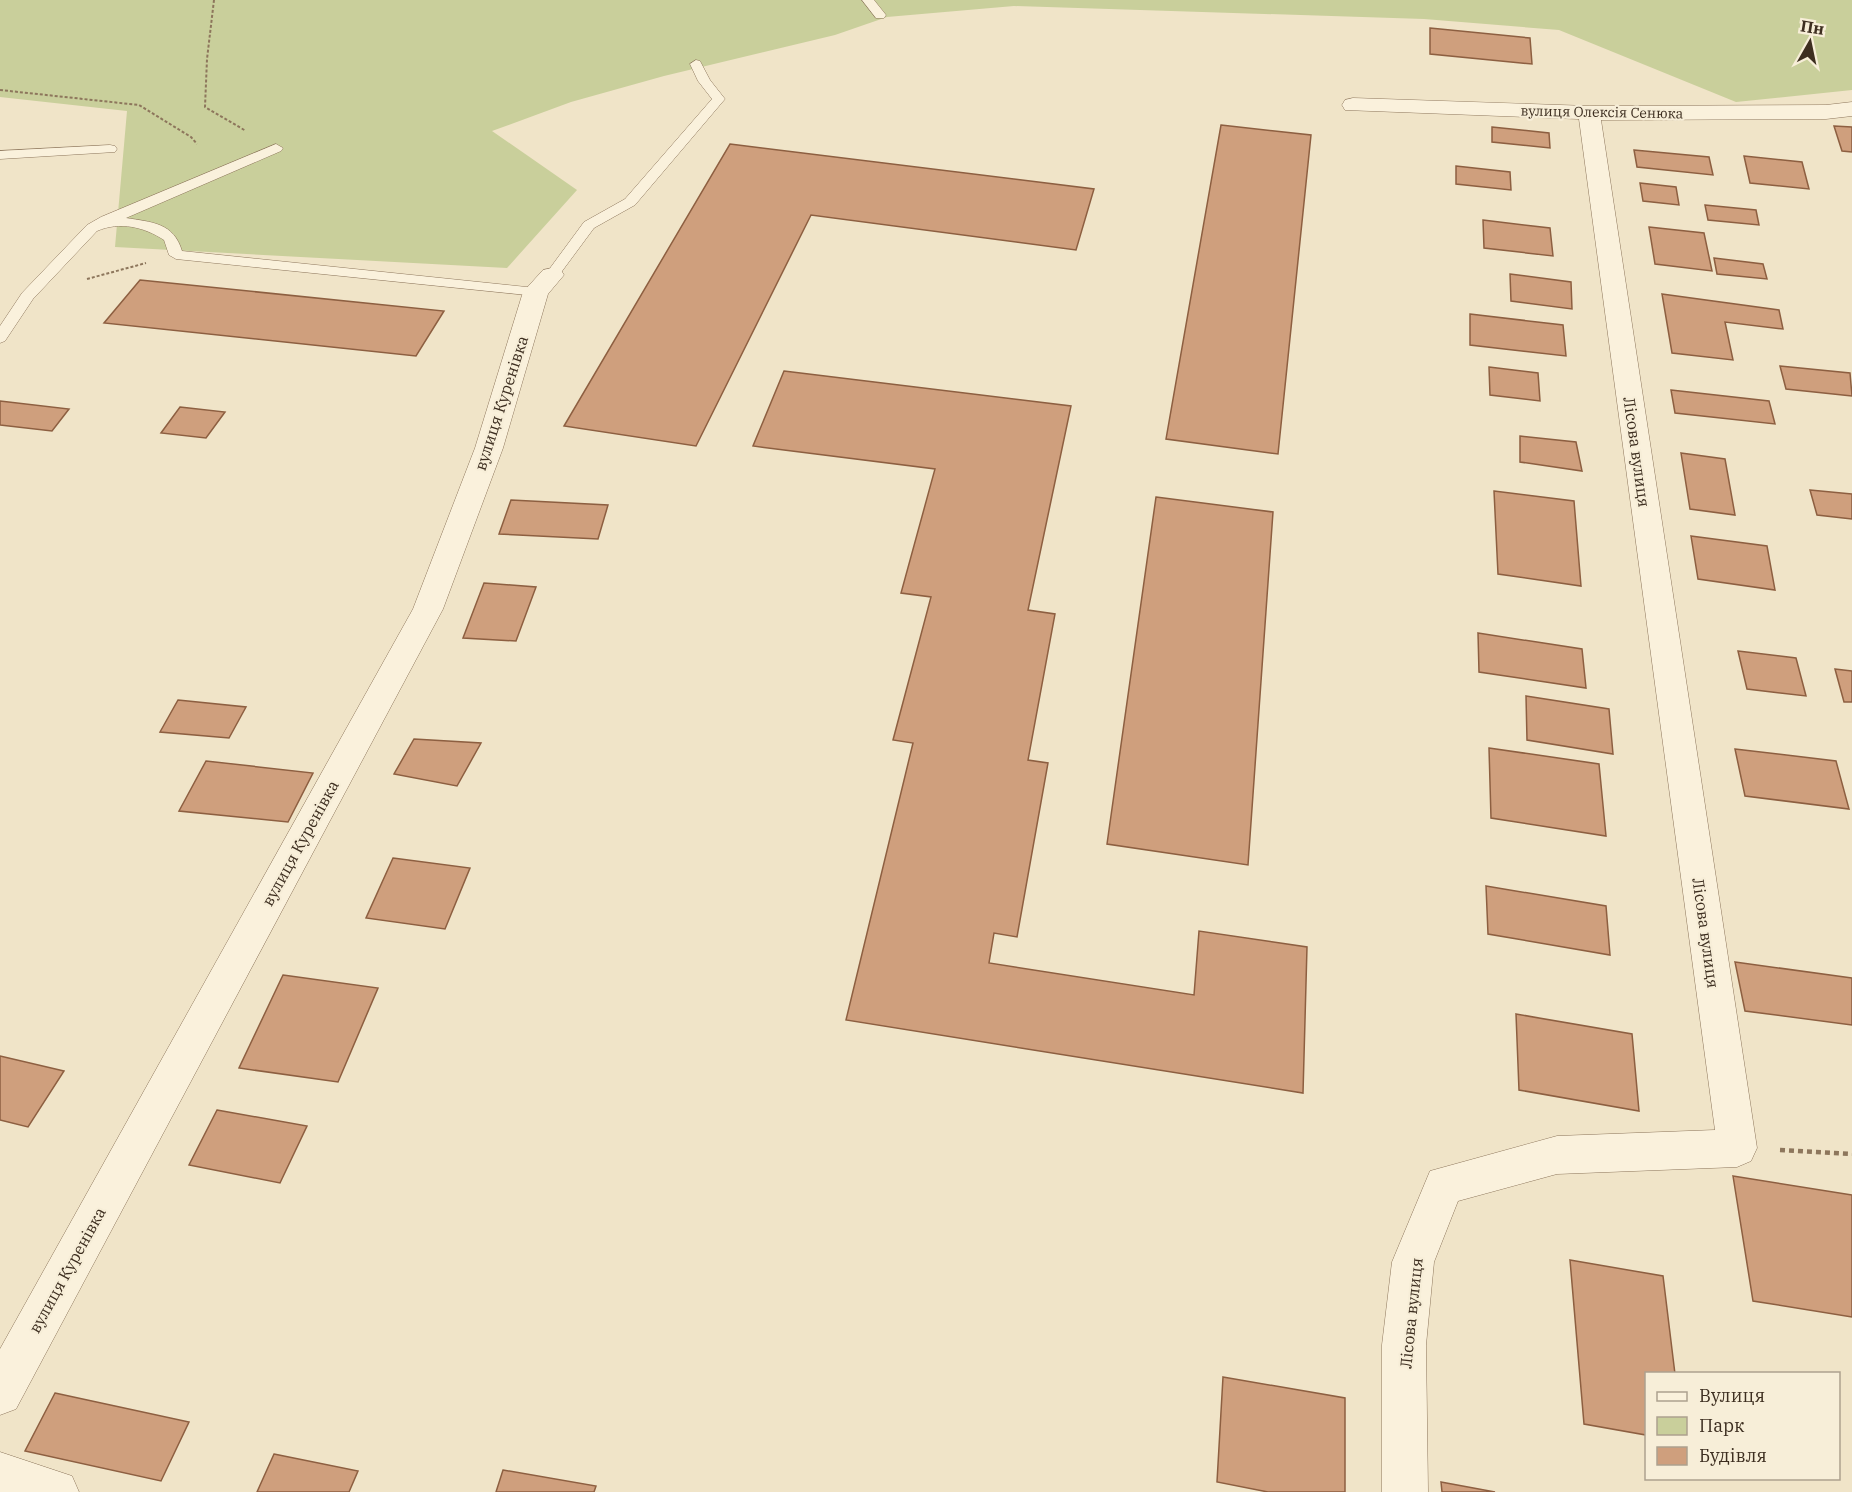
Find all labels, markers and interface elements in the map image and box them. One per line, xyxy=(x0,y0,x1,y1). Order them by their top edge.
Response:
north arrow xyxy=(1780,12,1840,72)
text: Пн xyxy=(1799,15,1826,39)
street label: вулиця Олексія Сенюка xyxy=(1521,102,1684,122)
street label: вулиця Куренівка xyxy=(470,333,532,473)
street label: Лісова вулиця xyxy=(1619,395,1655,509)
street label: вулиця Куренівка xyxy=(257,776,343,909)
street label: Лісова вулиця xyxy=(1688,876,1724,990)
street label: вулиця Куренівка xyxy=(24,1203,110,1336)
street label: Лісова вулиця xyxy=(1395,1257,1427,1369)
legend xyxy=(1645,1372,1840,1480)
text: Вулиця xyxy=(1699,1384,1765,1407)
text: Парк xyxy=(1699,1414,1745,1437)
text: Будівля xyxy=(1699,1444,1767,1467)

